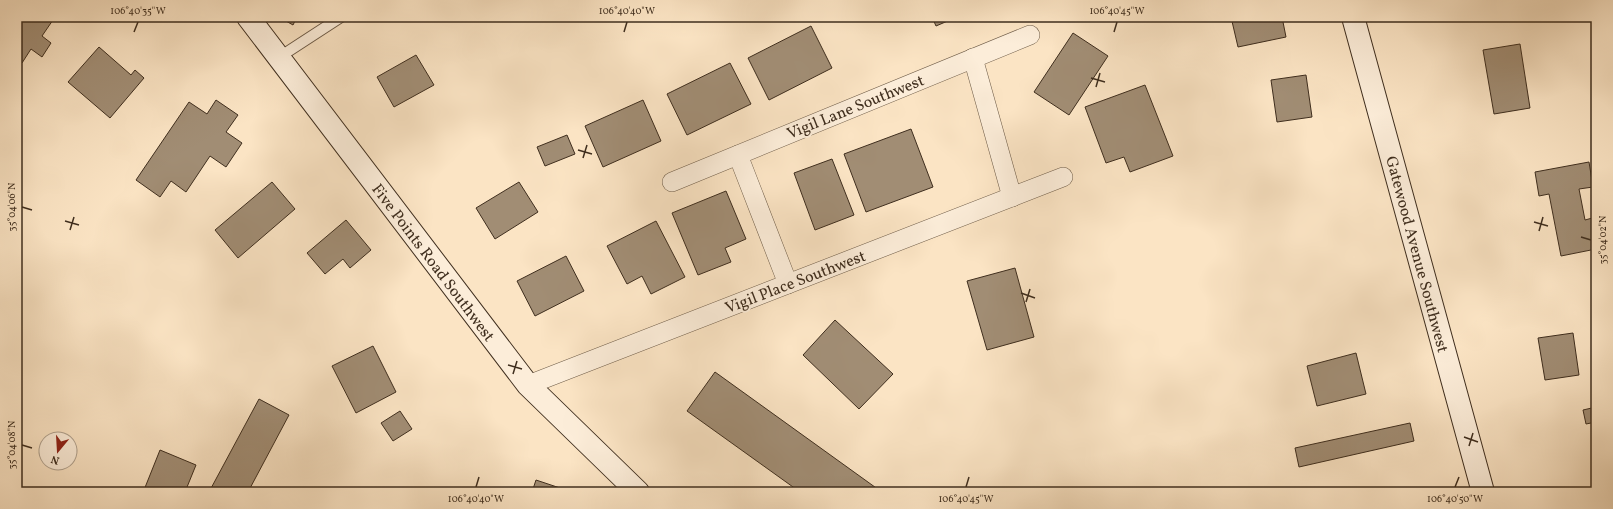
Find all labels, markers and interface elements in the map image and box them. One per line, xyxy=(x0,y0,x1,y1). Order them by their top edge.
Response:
text: 106°40'35"W xyxy=(110,4,166,18)
text: 106°40'40"W xyxy=(599,4,655,18)
text: 106°40'45"W xyxy=(1089,4,1145,18)
street label: Vigil Lane Southwest xyxy=(784,70,928,145)
street label: Gatewood Avenue Southwest xyxy=(1379,154,1453,356)
street label: Five Points Road Southwest xyxy=(366,180,499,347)
text: 35°04'06"N xyxy=(5,182,19,231)
text: 35°04'02"N xyxy=(1596,215,1610,264)
street label: Vigil Place Southwest xyxy=(722,246,870,320)
text: 35°04'08"N xyxy=(5,420,19,469)
north arrow xyxy=(38,431,78,471)
text: N xyxy=(49,451,61,467)
text: 106°40'40"W xyxy=(448,492,504,506)
text: 106°40'45"W xyxy=(938,492,994,506)
text: 106°40'50"W xyxy=(1427,492,1483,506)

